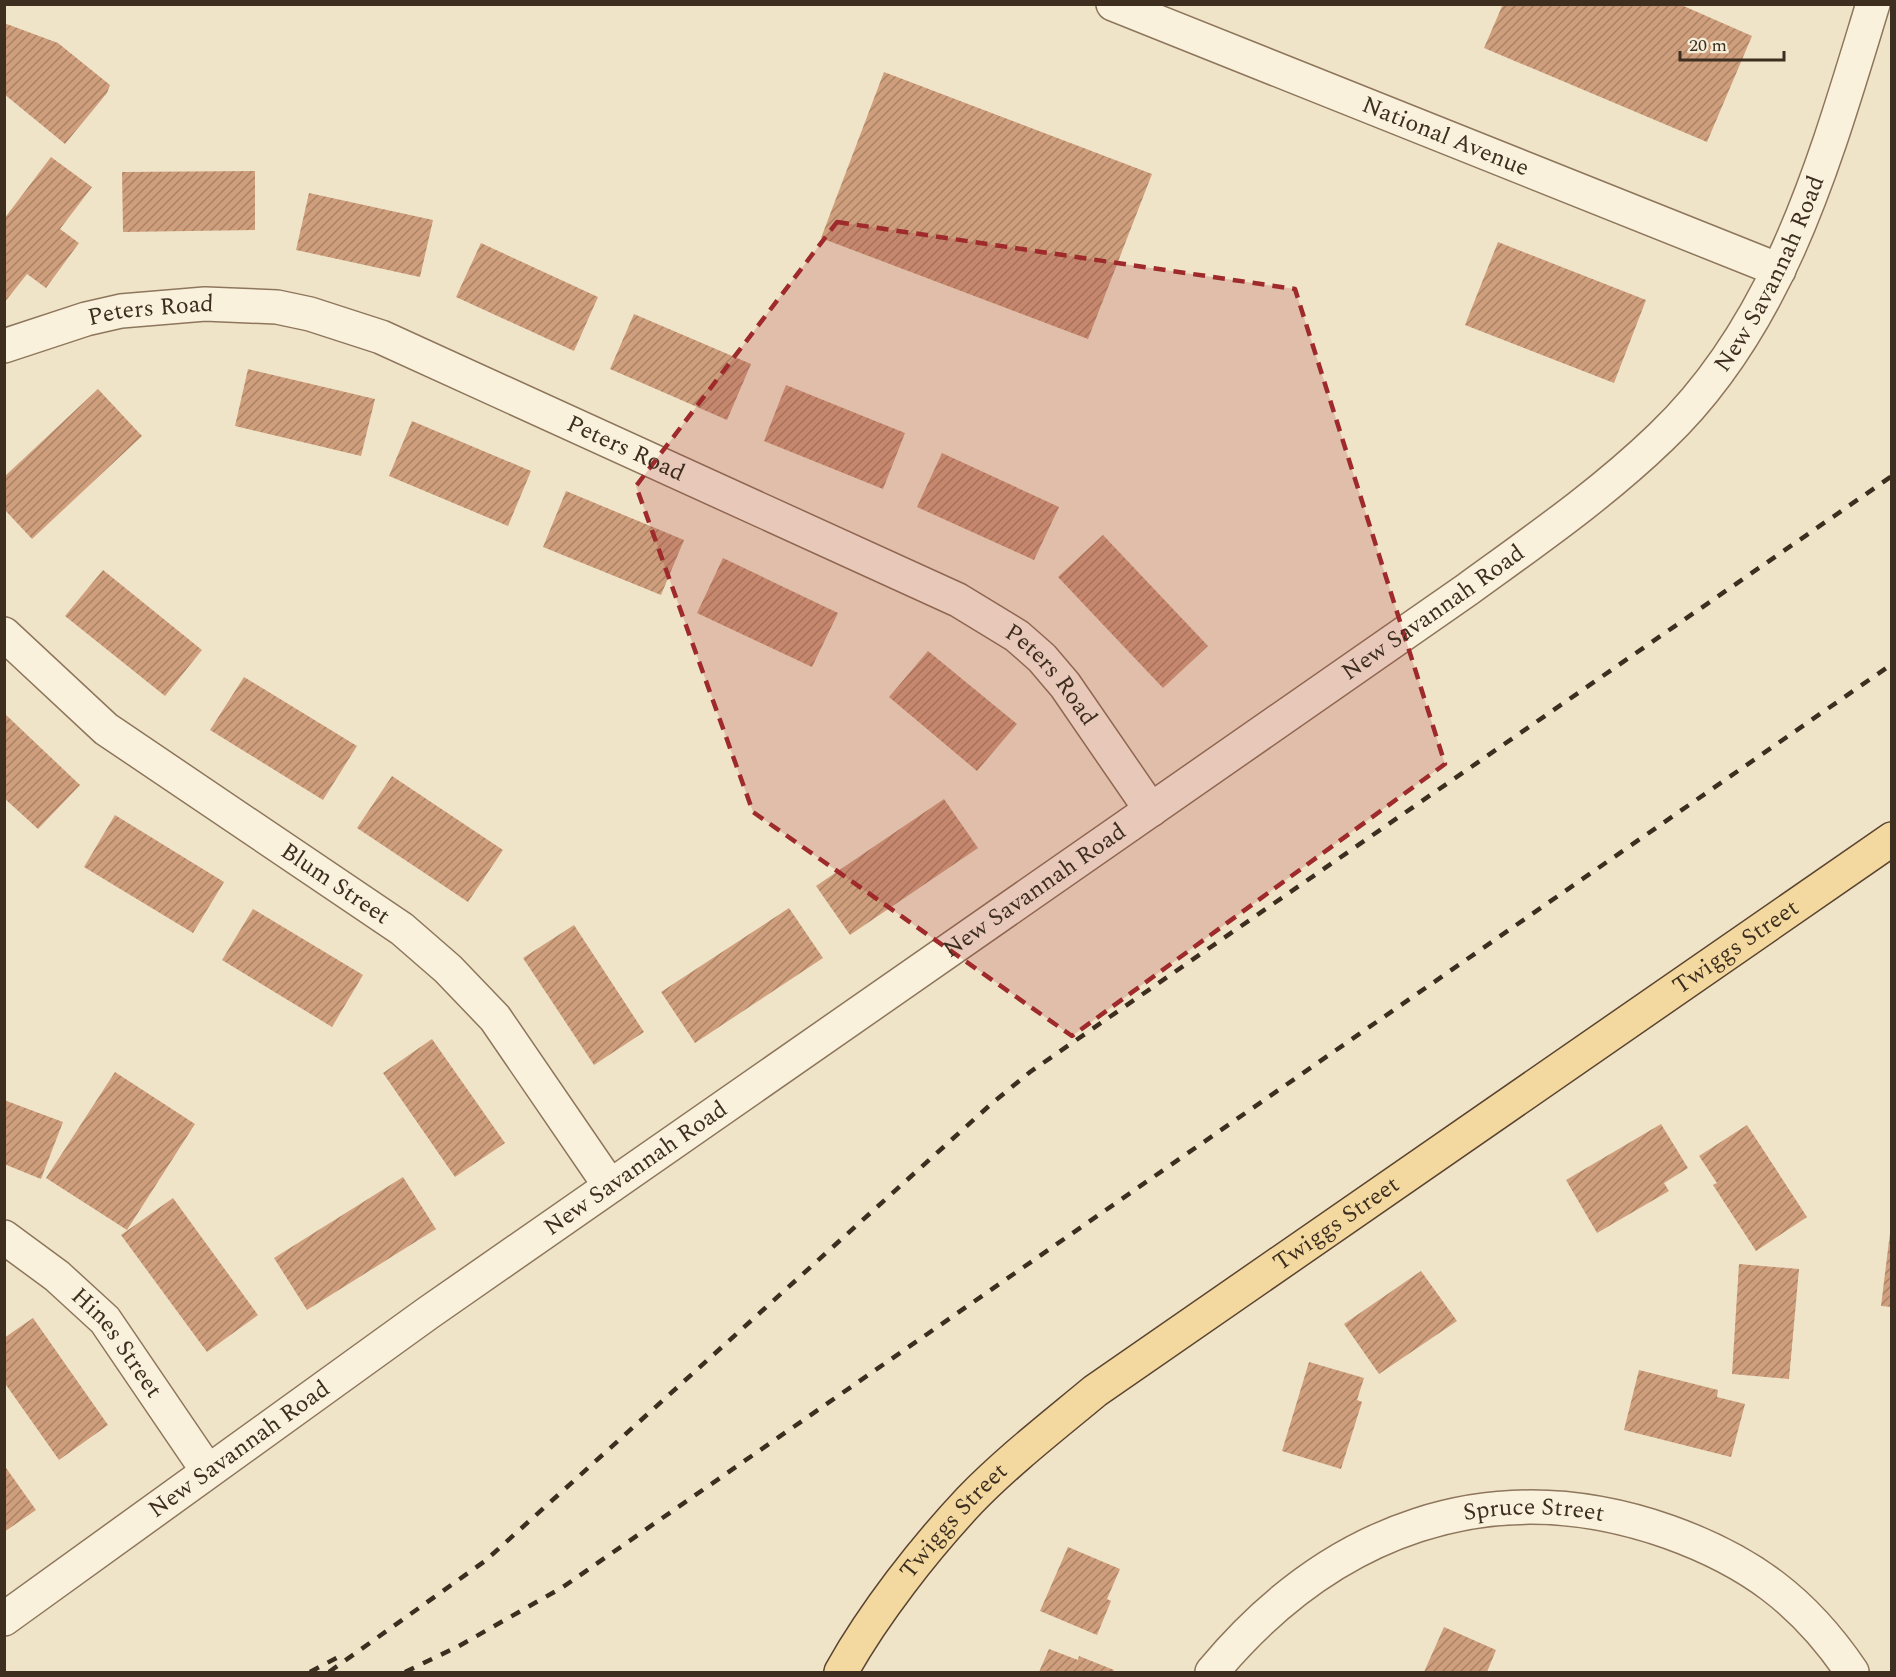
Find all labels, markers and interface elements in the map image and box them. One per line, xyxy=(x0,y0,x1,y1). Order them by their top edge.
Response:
scale bar xyxy=(1680,24,1784,62)
text: 20 m xyxy=(1689,32,1727,59)
street label: National Avenue xyxy=(1356,87,1535,186)
street label: New Savannah Road xyxy=(1705,171,1834,380)
street label: Peters Road xyxy=(84,286,215,336)
street label: Peters Road xyxy=(561,406,691,491)
street label: New Savannah Road xyxy=(1334,536,1532,690)
street label: Peters Road xyxy=(998,615,1106,733)
street label: New Savannah Road xyxy=(935,814,1134,967)
street label: Blum Street xyxy=(273,834,397,934)
street label: Twiggs Street xyxy=(1665,891,1806,1004)
street label: New Savannah Road xyxy=(537,1092,735,1245)
street label: Twiggs Street xyxy=(1266,1167,1407,1280)
street label: Hines Street xyxy=(63,1279,171,1405)
street label: New Savannah Road xyxy=(141,1371,338,1527)
street label: Twiggs Street xyxy=(891,1454,1016,1587)
street label: Spruce Street xyxy=(1460,1489,1607,1532)

